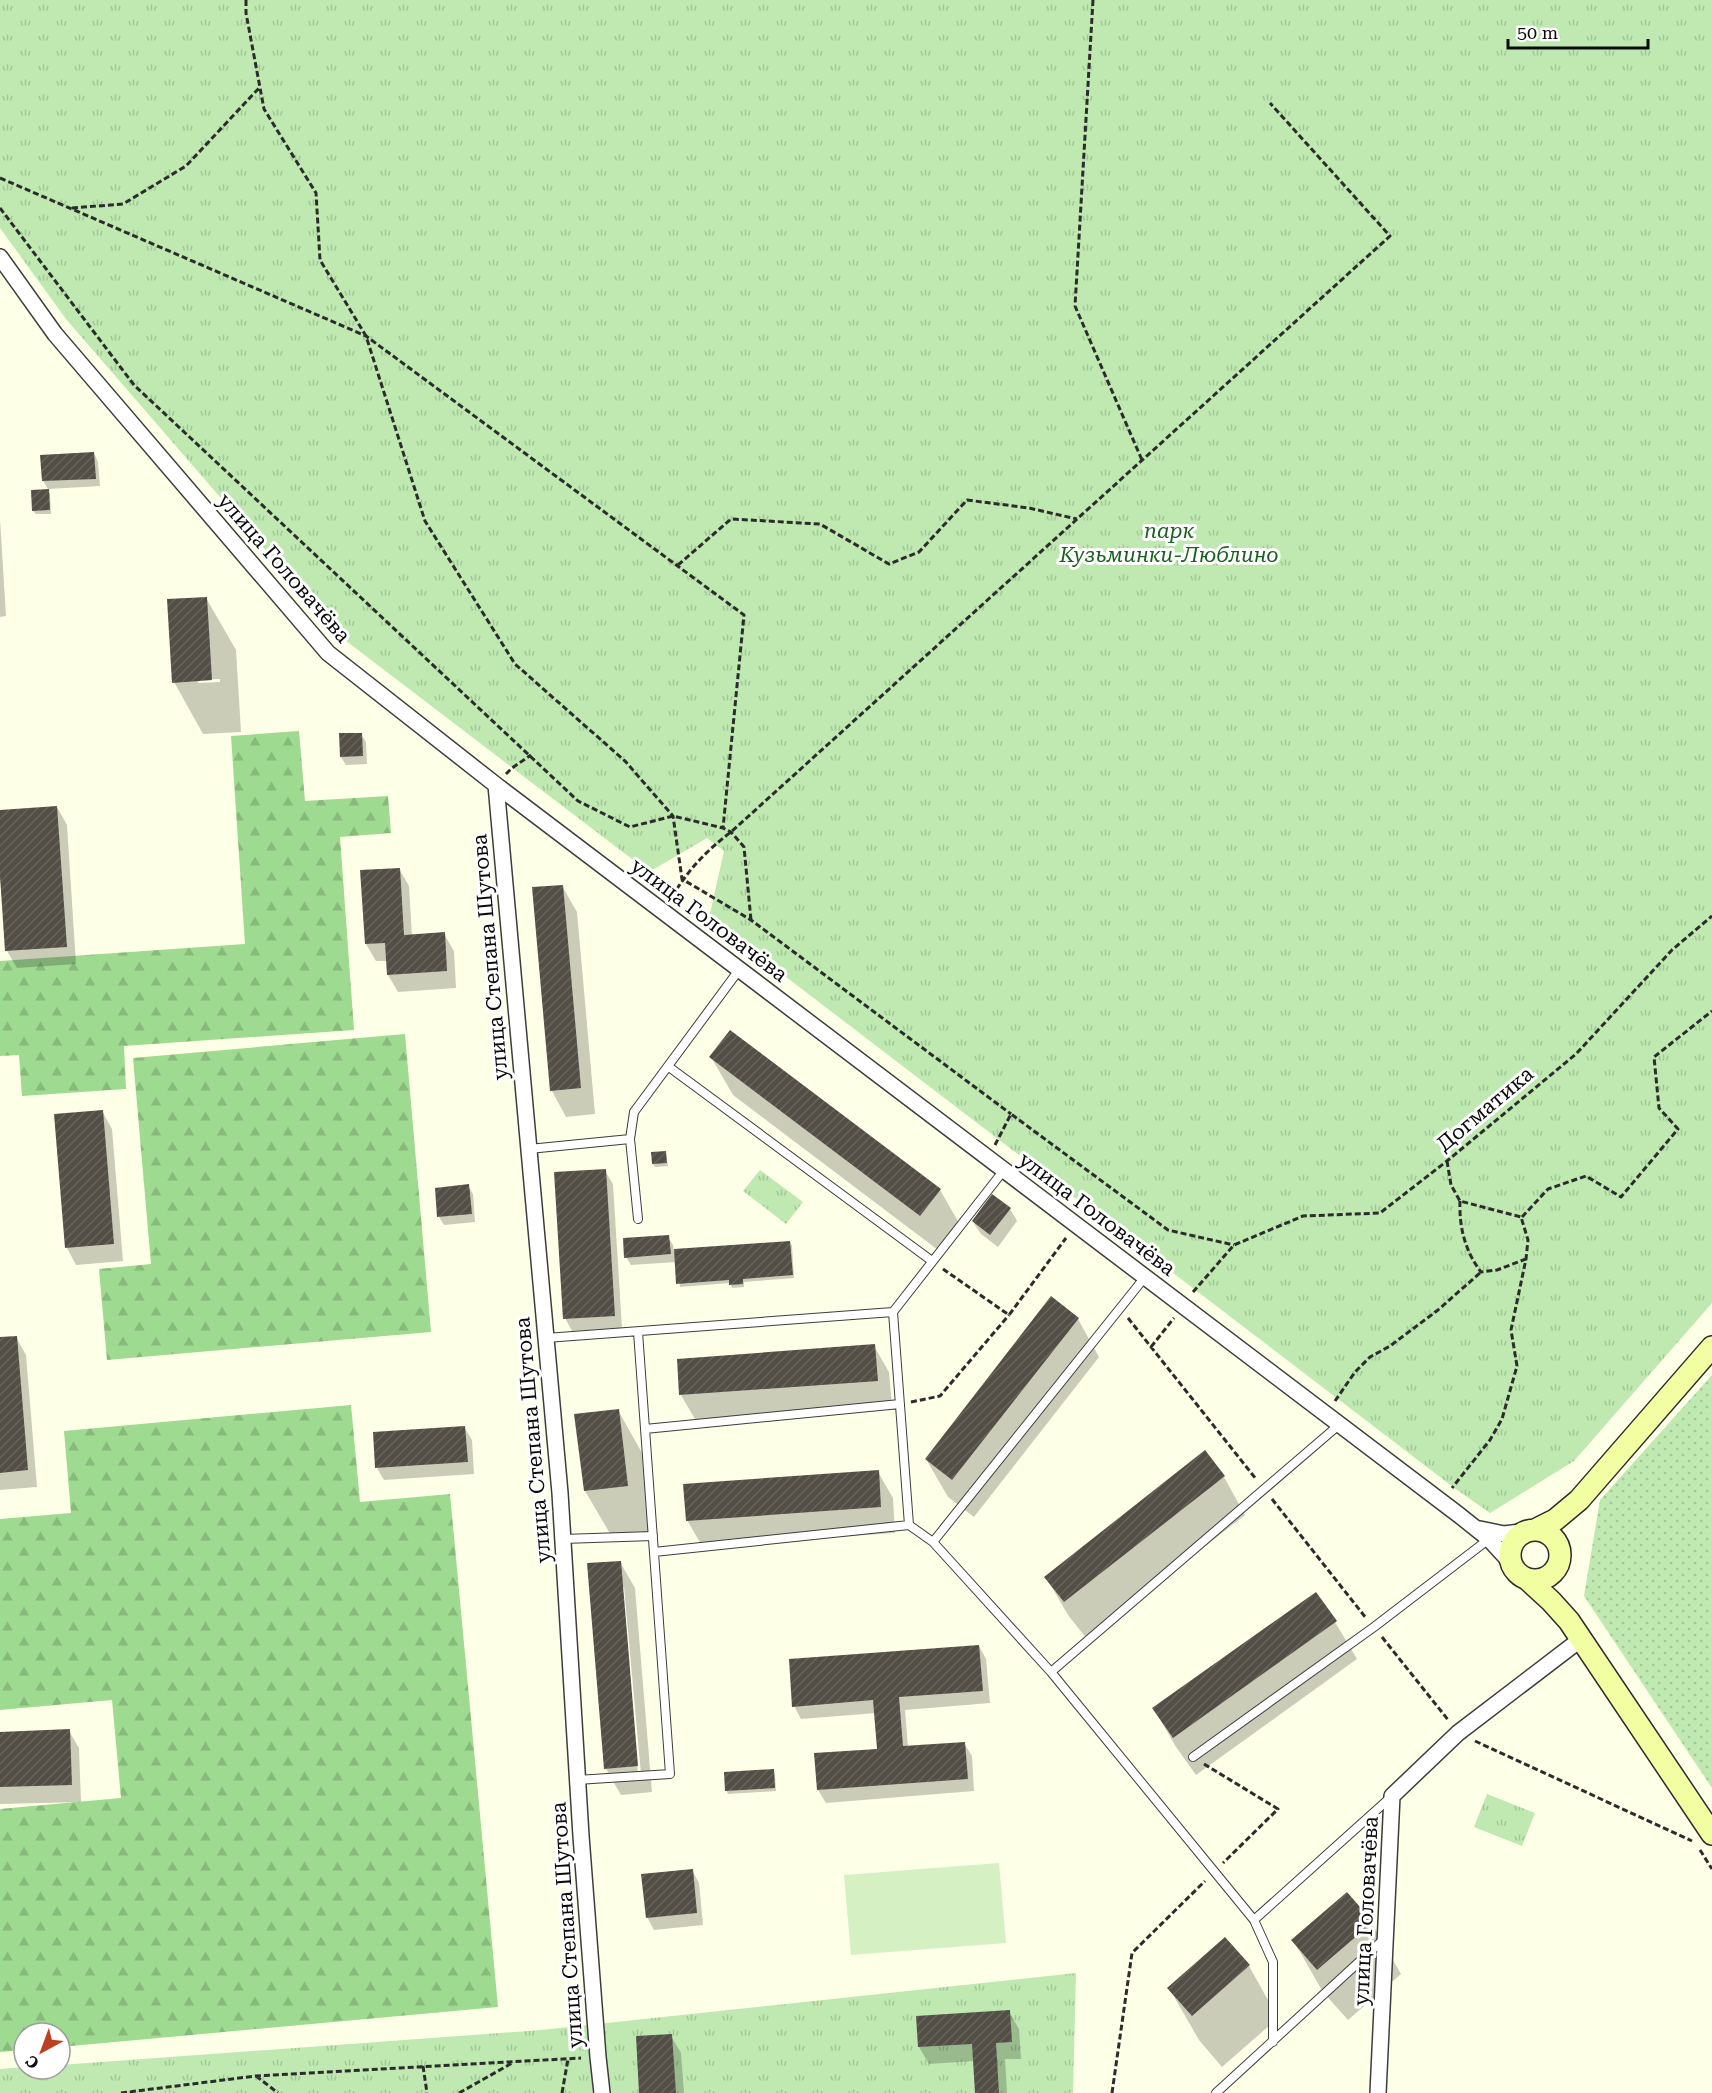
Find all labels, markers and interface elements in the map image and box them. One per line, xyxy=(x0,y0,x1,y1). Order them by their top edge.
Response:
scale bar xyxy=(1508,12,1648,50)
text: 50 m xyxy=(1517,22,1558,43)
street label: улица Головачёва xyxy=(213,488,356,648)
park label: парк Кузьминки-Люблино xyxy=(1058,519,1279,567)
street label: улица Степана Шутова xyxy=(467,832,513,1081)
street label: улица Головачёва xyxy=(626,853,793,987)
street label: Догматика xyxy=(1432,1061,1539,1156)
street label: улица Головачёва xyxy=(1014,1147,1181,1281)
street label: улица Степана Шутова xyxy=(510,1315,556,1564)
street label: улица Степана Шутова xyxy=(546,1800,588,2049)
street label: улица Головачёва xyxy=(1349,1815,1383,2006)
north arrow xyxy=(12,2021,72,2081)
text: С xyxy=(22,2051,43,2073)

